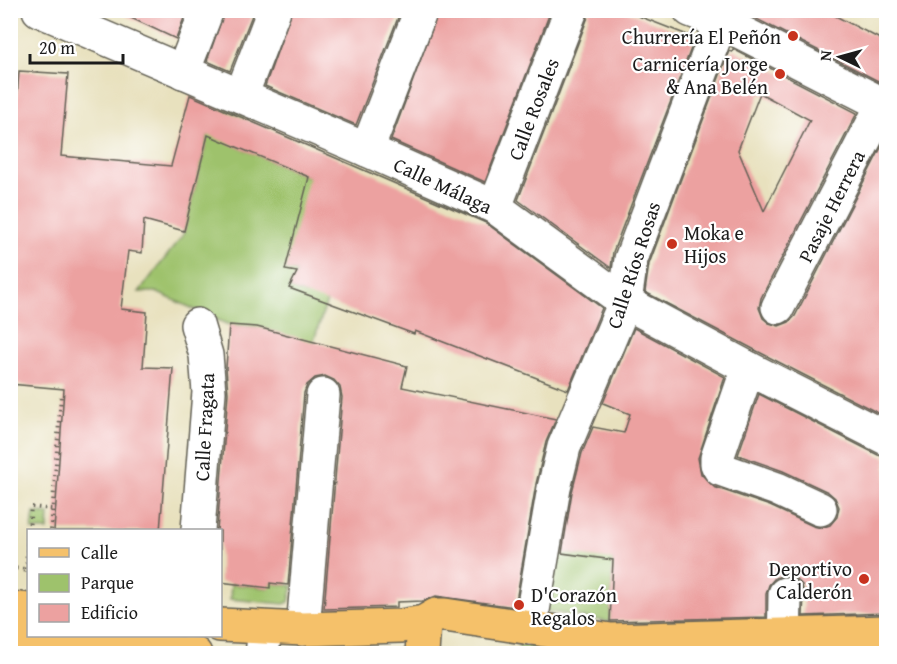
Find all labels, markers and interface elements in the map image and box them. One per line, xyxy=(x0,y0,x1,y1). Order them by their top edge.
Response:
place label: Churrería El Peñón xyxy=(622,22,781,51)
scale bar xyxy=(30,27,123,65)
north arrow xyxy=(810,27,870,87)
marker: Churrería El Peñón xyxy=(786,29,800,43)
text: 20 m xyxy=(39,34,75,61)
place label: Carnicería Jorge & Ana Belén xyxy=(633,49,768,101)
text: N xyxy=(813,49,838,62)
street label: Calle Rosales xyxy=(500,54,566,164)
marker: Carnicería Jorge & Ana Belén xyxy=(773,67,787,81)
street label: Pasaje Herrera xyxy=(790,144,872,267)
street label: Calle Málaga xyxy=(389,150,498,221)
street label: Calle Ríos Rosas xyxy=(599,198,667,332)
place label: Moka e Hijos xyxy=(684,218,744,270)
marker: Moka e Hijos xyxy=(665,237,679,251)
street label: Calle Fragata xyxy=(187,372,221,482)
legend xyxy=(27,529,222,637)
text: Calle xyxy=(81,539,118,566)
place label: Deportivo Calderón xyxy=(769,554,852,606)
text: Parque xyxy=(81,569,134,596)
marker: Deportivo Calderón xyxy=(857,572,871,586)
place label: D'Corazón Regalos xyxy=(531,580,617,632)
marker: D'Corazón Regalos xyxy=(512,598,526,612)
text: Edificio xyxy=(81,599,138,626)

